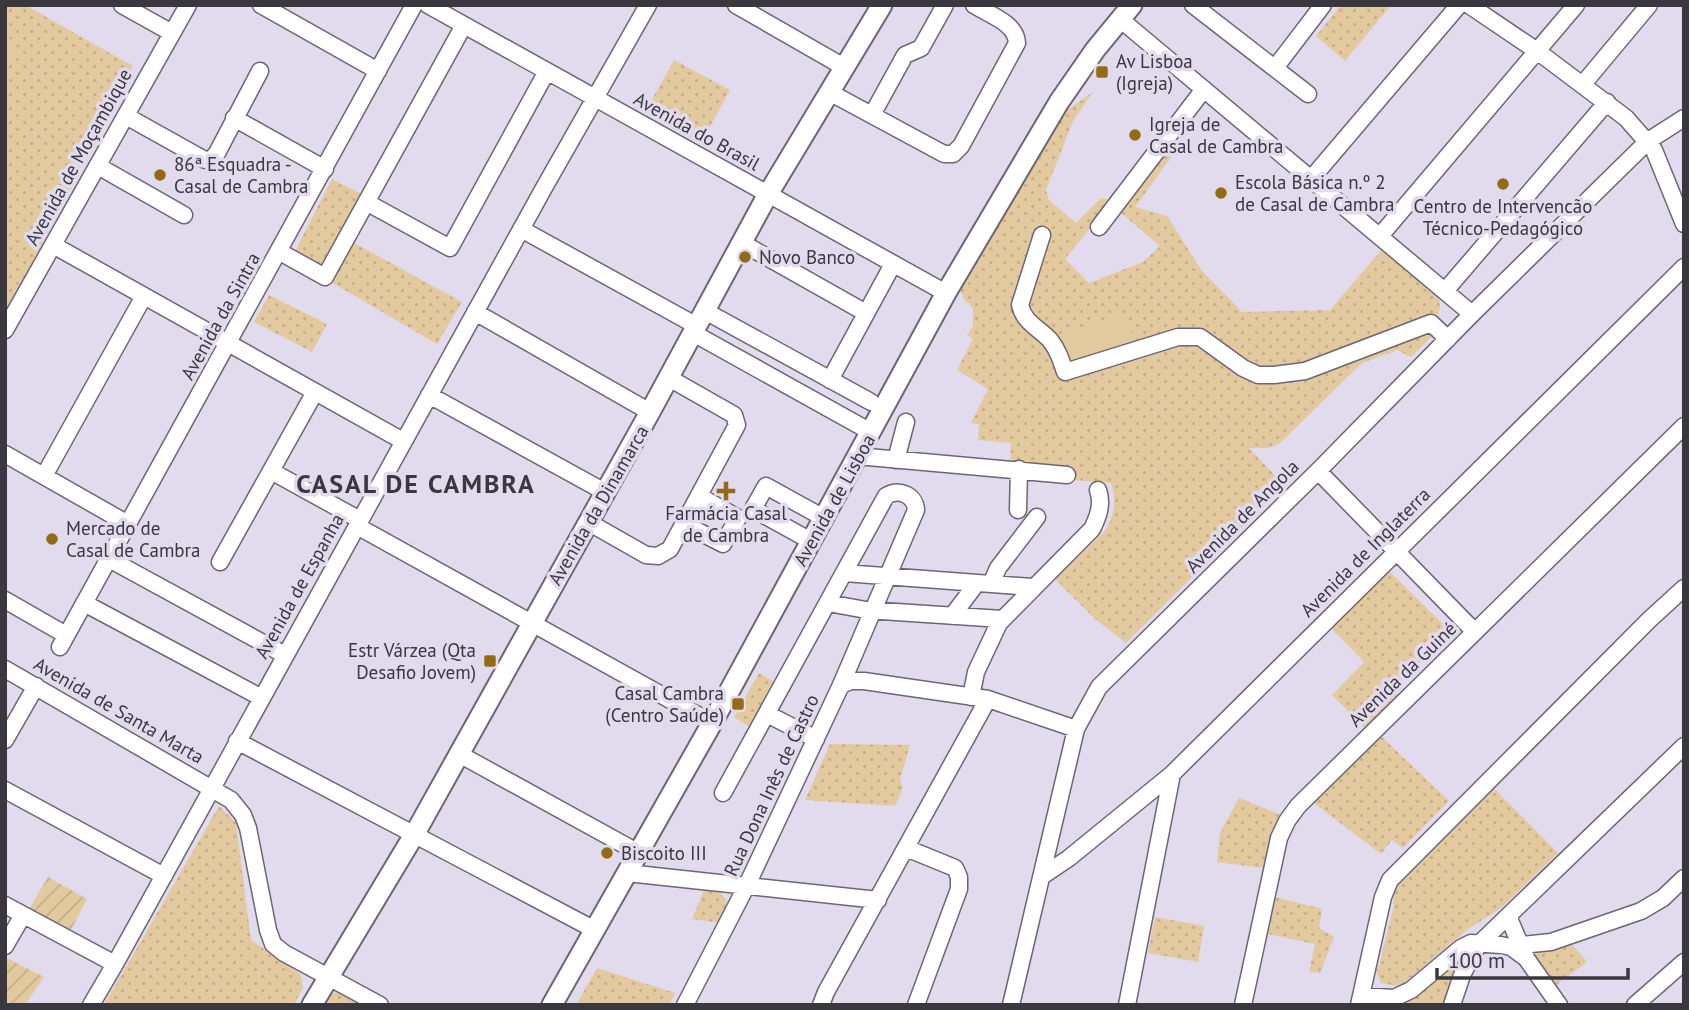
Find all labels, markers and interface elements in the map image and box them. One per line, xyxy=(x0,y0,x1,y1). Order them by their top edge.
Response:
place label: Av Lisboa (Igreja) xyxy=(1116,49,1193,95)
street label: Avenida de Moçambique xyxy=(19,64,137,250)
marker: Av Lisboa (Igreja) xyxy=(1094,64,1110,80)
street label: Avenida do Brasil xyxy=(630,86,765,176)
place label: Igreja de Casal de Cambra xyxy=(1149,112,1283,158)
marker: Igreja de Casal de Cambra xyxy=(1127,127,1143,143)
place label: 86ª Esquadra - Casal de Cambra xyxy=(174,152,308,198)
marker: 86ª Esquadra - Casal de Cambra xyxy=(152,167,168,183)
place label: Escola Básica n.º 2 de Casal de Cambra xyxy=(1235,170,1394,216)
marker: Centro de Intervencão Técnico-Pedagógico xyxy=(1495,176,1511,192)
marker: Escola Básica n.º 2 de Casal de Cambra xyxy=(1213,185,1229,201)
place label: Centro de Intervencão Técnico-Pedagógico xyxy=(1414,194,1592,240)
place label: Novo Banco xyxy=(759,245,855,269)
street label: Avenida da Sintra xyxy=(175,248,265,384)
marker: Novo Banco xyxy=(737,249,753,265)
street label: Avenida da Dinamarca xyxy=(542,421,654,589)
street label: Avenida de Lisboa xyxy=(788,430,880,570)
street label: Avenida de Angola xyxy=(1180,454,1304,578)
district label: CASAL DE CAMBRA xyxy=(296,467,536,500)
street label: Avenida de Inglaterra xyxy=(1295,482,1435,622)
marker: Farmácia Casal de Cambra xyxy=(718,483,734,499)
place label: Farmácia Casal de Cambra xyxy=(665,501,787,547)
street label: Avenida de Espanha xyxy=(249,509,349,663)
place label: Mercado de Casal de Cambra xyxy=(66,516,200,562)
marker: Mercado de Casal de Cambra xyxy=(44,531,60,547)
street label: Avenida da Guiné xyxy=(1343,616,1461,732)
place label: Estr Várzea (Qta Desafio Jovem) xyxy=(348,638,476,684)
street label: Avenida de Santa Marta xyxy=(30,652,208,768)
marker: Estr Várzea (Qta Desafio Jovem) xyxy=(482,653,498,669)
place label: Casal Cambra (Centro Saúde) xyxy=(605,681,724,727)
street label: Rua Dona Inês de Castro xyxy=(718,690,824,880)
marker: Casal Cambra (Centro Saúde) xyxy=(730,696,746,712)
place label: Biscoito III xyxy=(621,841,707,865)
marker: Biscoito III xyxy=(599,845,615,861)
scale bar xyxy=(1437,936,1628,980)
text: 100 m xyxy=(1448,947,1505,974)

